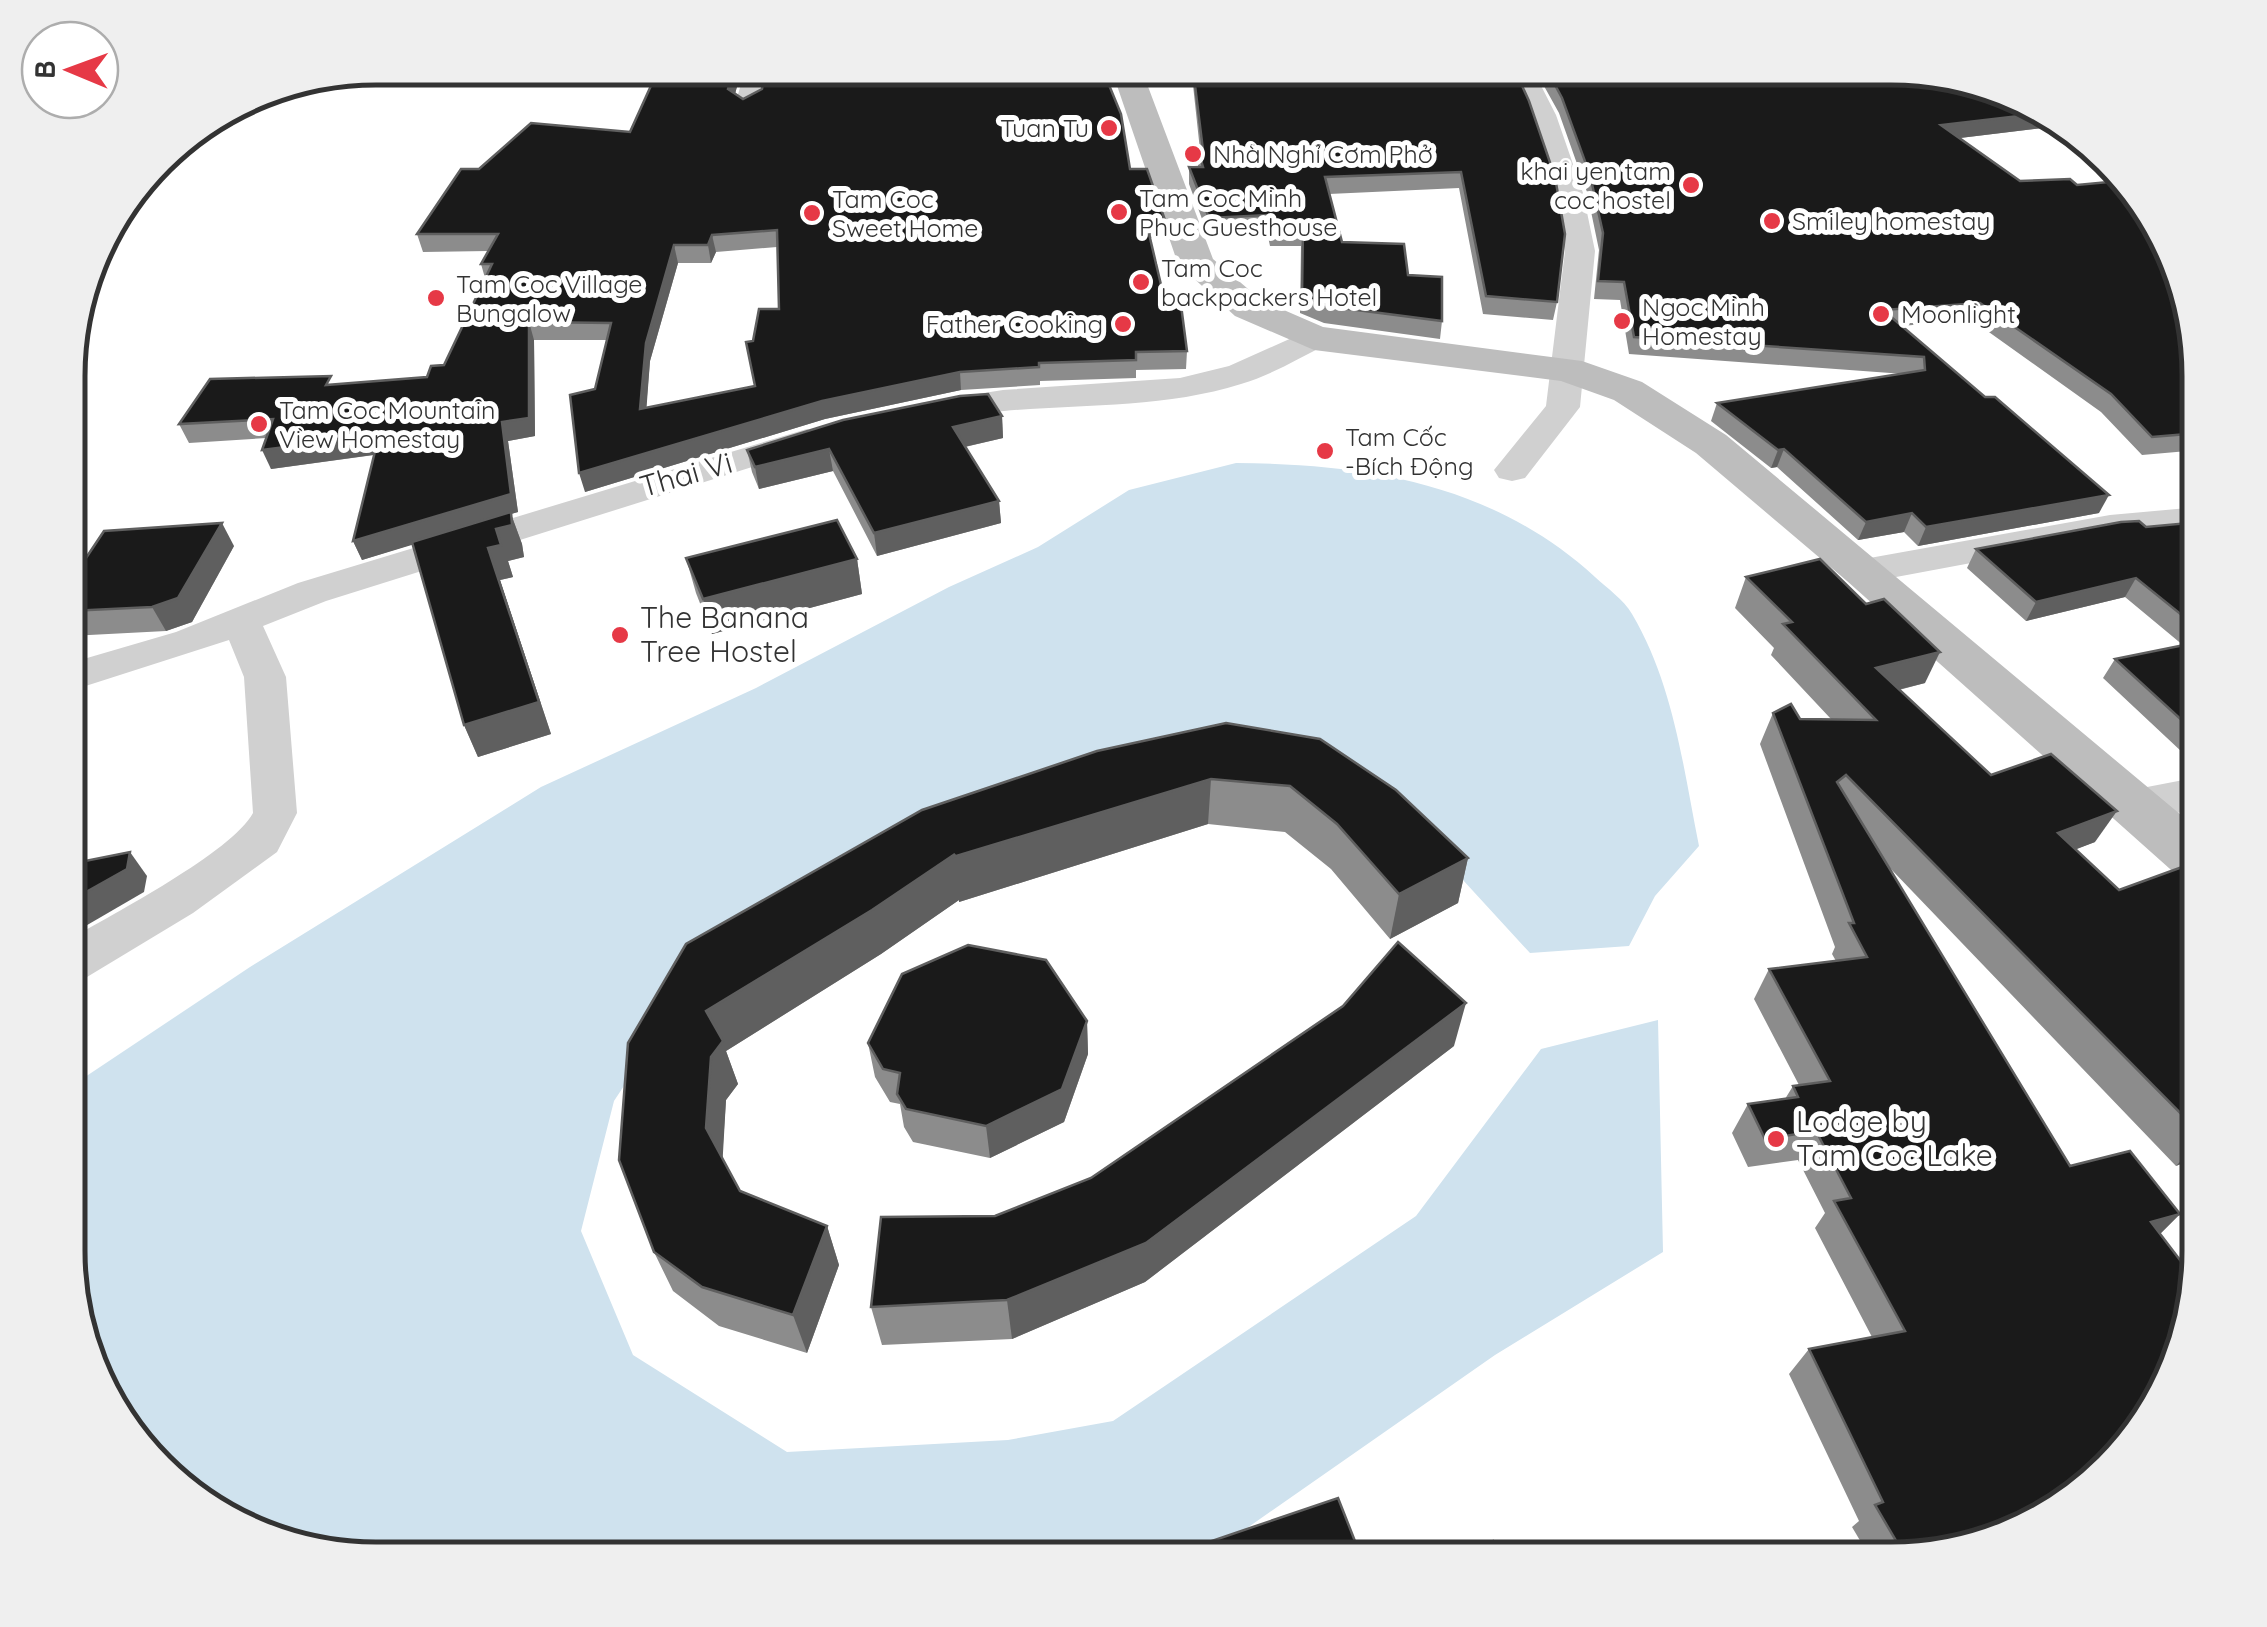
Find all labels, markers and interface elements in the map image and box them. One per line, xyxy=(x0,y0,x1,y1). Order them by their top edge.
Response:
north arrow xyxy=(20,20,120,120)
text: B xyxy=(27,60,62,79)
place label: Tuan Tu xyxy=(1000,112,1089,143)
marker: Tuan Tu xyxy=(1098,117,1120,139)
place label: Nhà Nghỉ Cơm Phở xyxy=(1213,138,1433,169)
marker: Nhà Nghỉ Cơm Phở xyxy=(1182,143,1204,165)
place label: khai yen tam coc hostel xyxy=(1520,155,1671,215)
marker: khai yen tam coc hostel xyxy=(1680,174,1702,196)
place label: Tam Coc Minh Phuc Guesthouse xyxy=(1139,182,1337,242)
place label: Tam Coc Sweet Home xyxy=(832,183,978,243)
marker: Tam Coc Minh Phuc Guesthouse xyxy=(1108,201,1130,223)
marker: Tam Coc Sweet Home xyxy=(801,202,823,224)
place label: Smiley homestay xyxy=(1792,205,1991,236)
marker: Smiley homestay xyxy=(1761,210,1783,232)
place label: Tam Coc backpackers Hotel xyxy=(1161,252,1377,312)
place label: Tam Coc Village Bungalow xyxy=(456,268,642,328)
marker: Tam Coc backpackers Hotel xyxy=(1130,271,1152,293)
marker: Tam Coc Village Bungalow xyxy=(425,287,447,309)
place label: Ngoc Minh Homestay xyxy=(1642,291,1765,351)
place label: Moonlight xyxy=(1901,298,2016,329)
marker: Moonlight xyxy=(1870,303,1892,325)
place label: Father Cooking xyxy=(926,308,1103,339)
marker: Ngoc Minh Homestay xyxy=(1611,310,1633,332)
marker: Father Cooking xyxy=(1112,313,1134,335)
place label: Tam Coc Mountain View Homestay xyxy=(279,394,495,454)
marker: Tam Coc Mountain View Homestay xyxy=(248,413,270,435)
place label: Tam Cốc -Bích Động xyxy=(1345,421,1473,481)
marker: Tam Cốc -Bích Động xyxy=(1314,440,1336,462)
street label: Thai Vi xyxy=(635,443,736,505)
place label: The Banana Tree Hostel xyxy=(640,598,809,670)
marker: The Banana Tree Hostel xyxy=(609,624,631,646)
place label: Lodge by Tam Coc Lake xyxy=(1796,1102,1993,1174)
marker: Lodge by Tam Coc Lake xyxy=(1765,1128,1787,1150)

